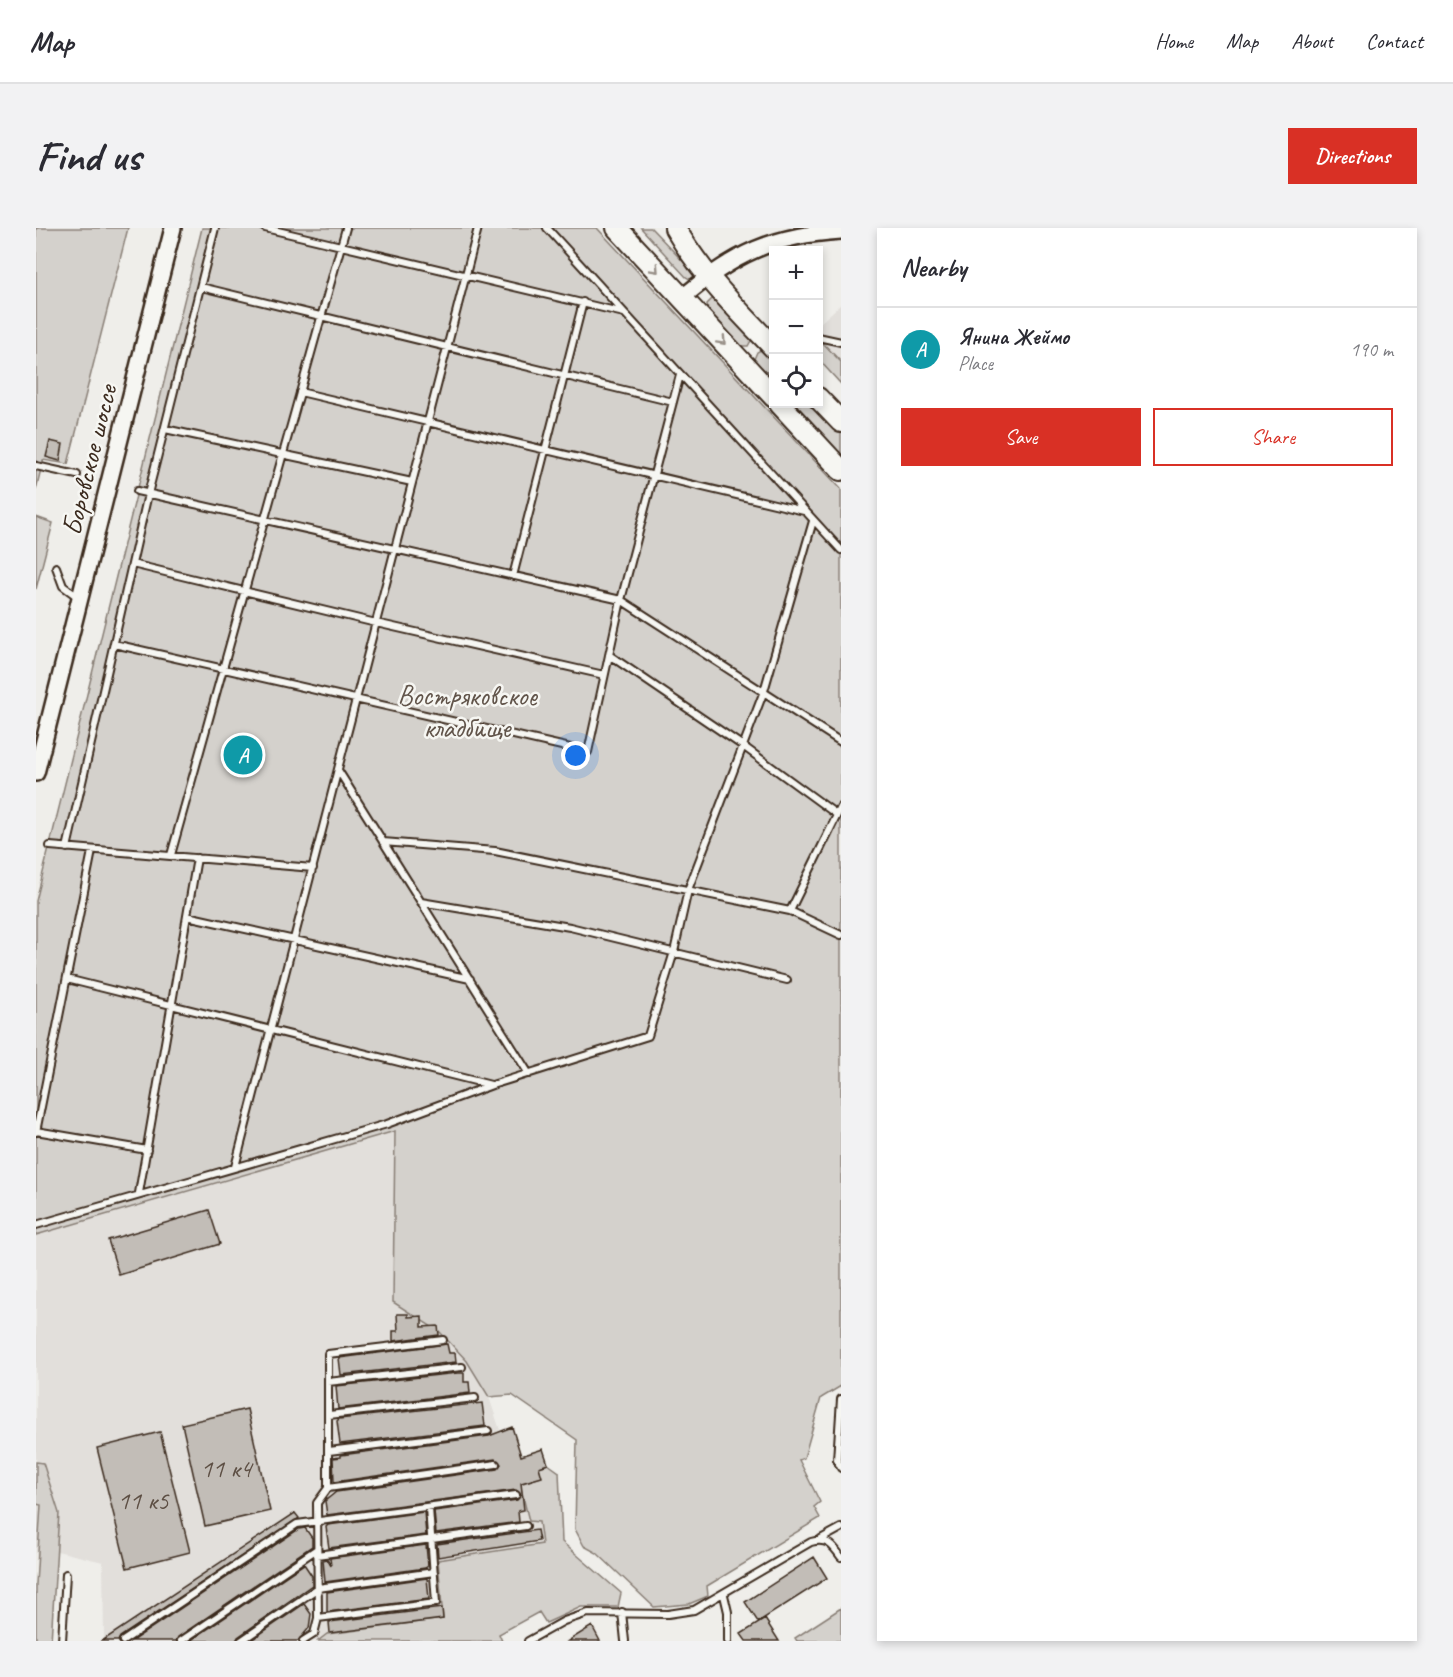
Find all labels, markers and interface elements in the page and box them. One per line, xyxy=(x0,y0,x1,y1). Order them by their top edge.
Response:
text: Map xyxy=(30,24,73,59)
text: Home xyxy=(1155,28,1193,54)
text: Map xyxy=(1226,28,1258,54)
text: About xyxy=(1291,28,1333,54)
text: Contact xyxy=(1366,28,1423,54)
button: Directions xyxy=(1288,128,1417,184)
text: Find us xyxy=(36,130,141,183)
map controls xyxy=(769,246,823,408)
button: + xyxy=(769,246,823,300)
text: Nearby xyxy=(901,251,966,284)
one-way arrow xyxy=(648,262,659,273)
button: − xyxy=(769,300,823,354)
text: Янина Жеймо xyxy=(958,323,1069,351)
one-way arrow xyxy=(715,335,726,345)
text: A xyxy=(915,337,926,362)
text: 190 m xyxy=(1350,337,1393,362)
text: Place xyxy=(958,351,993,376)
button: locate xyxy=(769,354,823,408)
street label: Боровское шоссе xyxy=(53,379,125,539)
button: Save xyxy=(901,408,1141,466)
button: Share xyxy=(1153,408,1393,466)
park label: Востряковское кладбище xyxy=(397,678,538,745)
pin: A xyxy=(224,732,262,778)
your location xyxy=(561,741,590,770)
house number: 11 к4 xyxy=(201,1452,254,1485)
house number: 11 к5 xyxy=(118,1484,170,1517)

